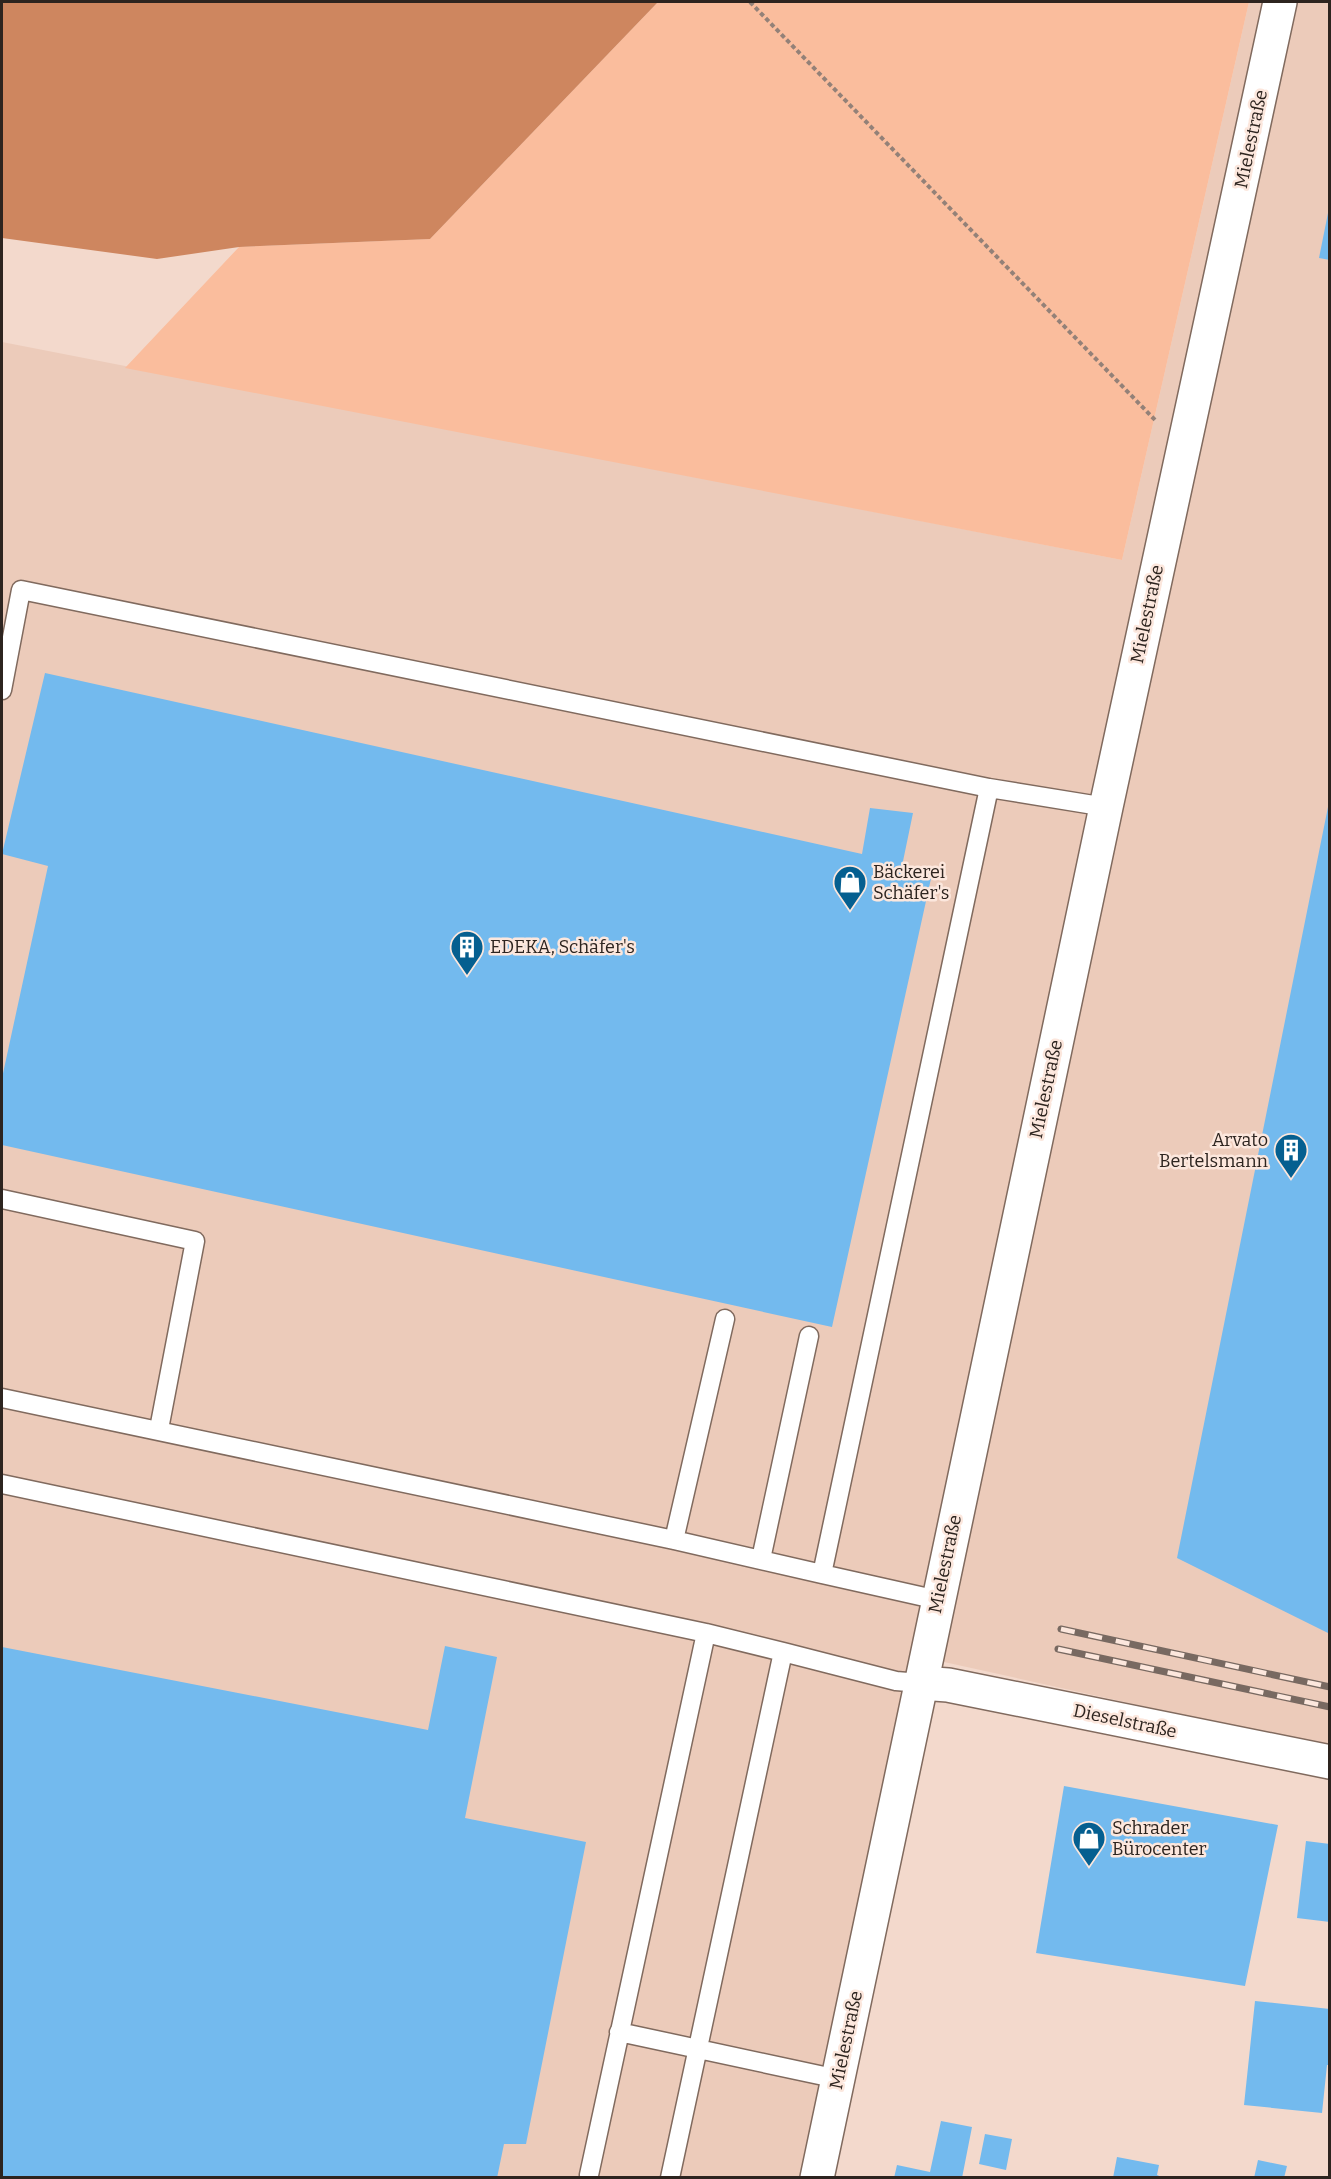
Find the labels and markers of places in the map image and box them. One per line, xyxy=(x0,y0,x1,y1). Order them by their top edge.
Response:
place label: Bäckerei Schäfer's xyxy=(873,861,949,904)
shop icon: Bäckerei Schäfer's xyxy=(832,864,868,911)
building icon: EDEKA, Schäfer's xyxy=(449,929,485,976)
place label: EDEKA, Schäfer's xyxy=(490,936,635,958)
place label: Arvato Bertelsmann xyxy=(1159,1129,1269,1172)
building icon: Arvato Bertelsmann xyxy=(1273,1132,1309,1179)
place label: Schrader Bürocenter xyxy=(1112,1817,1207,1860)
shop icon: Schrader Bürocenter xyxy=(1071,1820,1107,1867)

